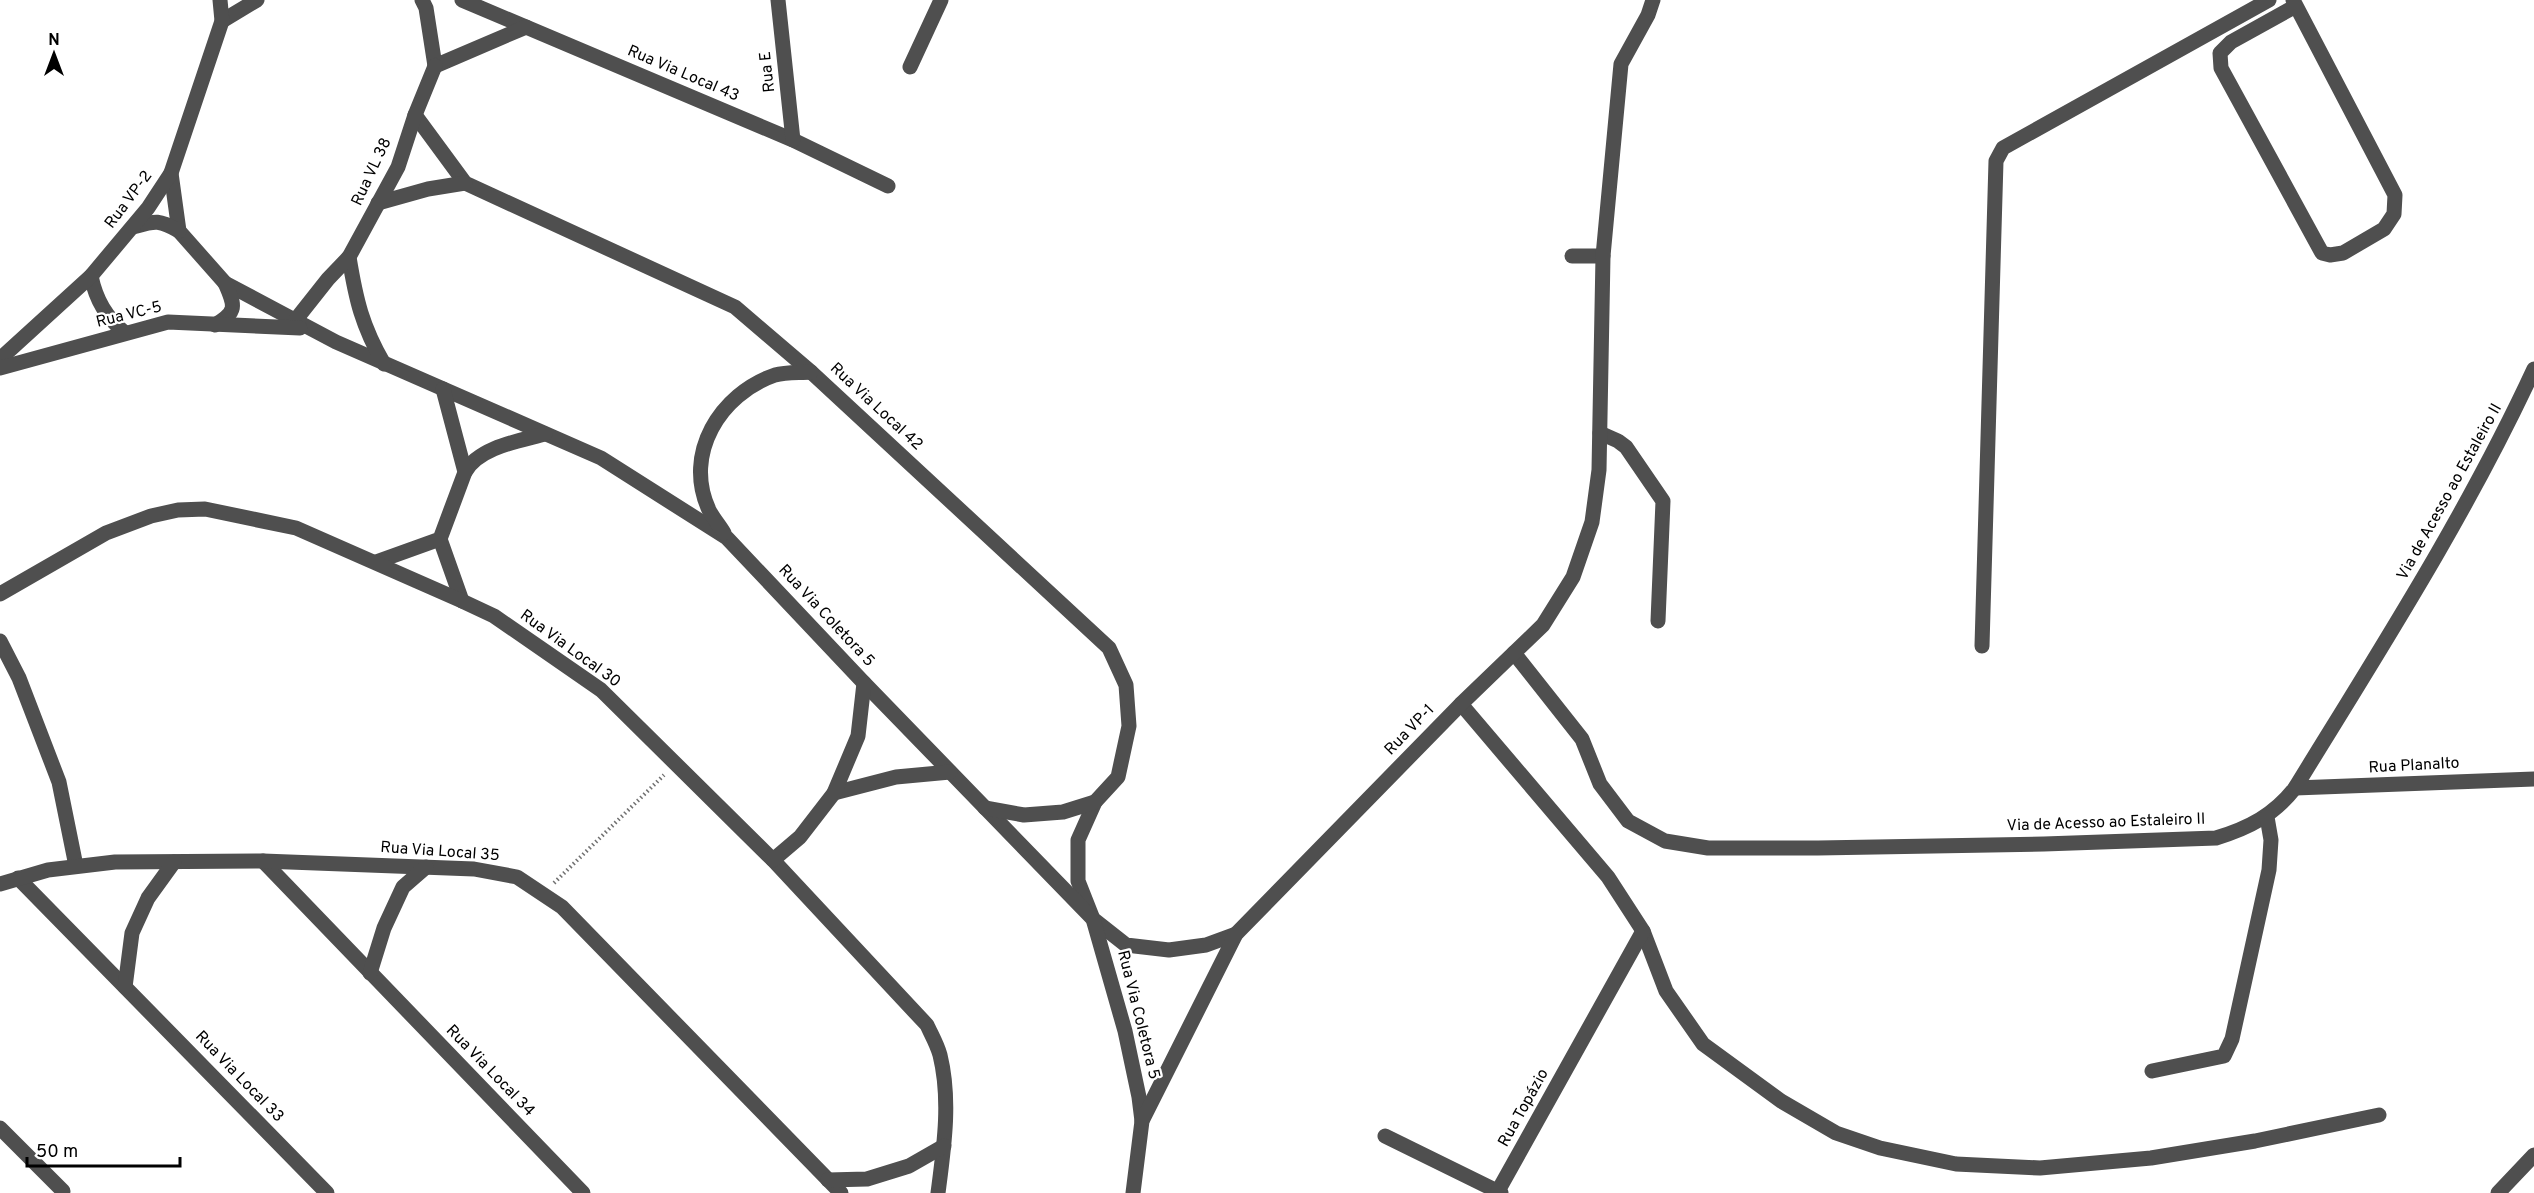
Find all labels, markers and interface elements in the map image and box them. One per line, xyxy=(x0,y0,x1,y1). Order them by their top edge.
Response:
north arrow xyxy=(24,24,84,84)
text: N xyxy=(48,31,60,51)
street label: Rua Via Local 43 xyxy=(624,41,742,107)
street label: Rua E xyxy=(756,50,780,94)
street label: Rua VL 38 xyxy=(348,135,396,209)
street label: Rua VP-2 xyxy=(101,167,157,233)
street label: Rua VC-5 xyxy=(94,297,164,333)
street label: Rua Via Local 42 xyxy=(825,359,927,455)
street label: Via de Acesso ao Estaleiro II xyxy=(2393,400,2507,584)
street label: Rua Via Coletora 5 xyxy=(774,561,878,671)
street label: Rua Via Local 30 xyxy=(516,606,624,692)
street label: Rua VP-1 xyxy=(1381,700,1439,760)
street label: Rua Planalto xyxy=(2368,754,2460,778)
street label: Via de Acesso ao Estaleiro II xyxy=(2006,810,2206,836)
street label: Rua Via Local 35 xyxy=(380,838,500,866)
street label: Rua Via Coletora 5 xyxy=(1112,948,1164,1082)
street label: Rua Via Local 34 xyxy=(441,1021,539,1121)
street label: Rua Via Local 33 xyxy=(190,1027,288,1127)
street label: Rua Topázio xyxy=(1494,1065,1554,1151)
scale bar xyxy=(27,1130,180,1168)
text: 50 m xyxy=(36,1141,78,1164)

